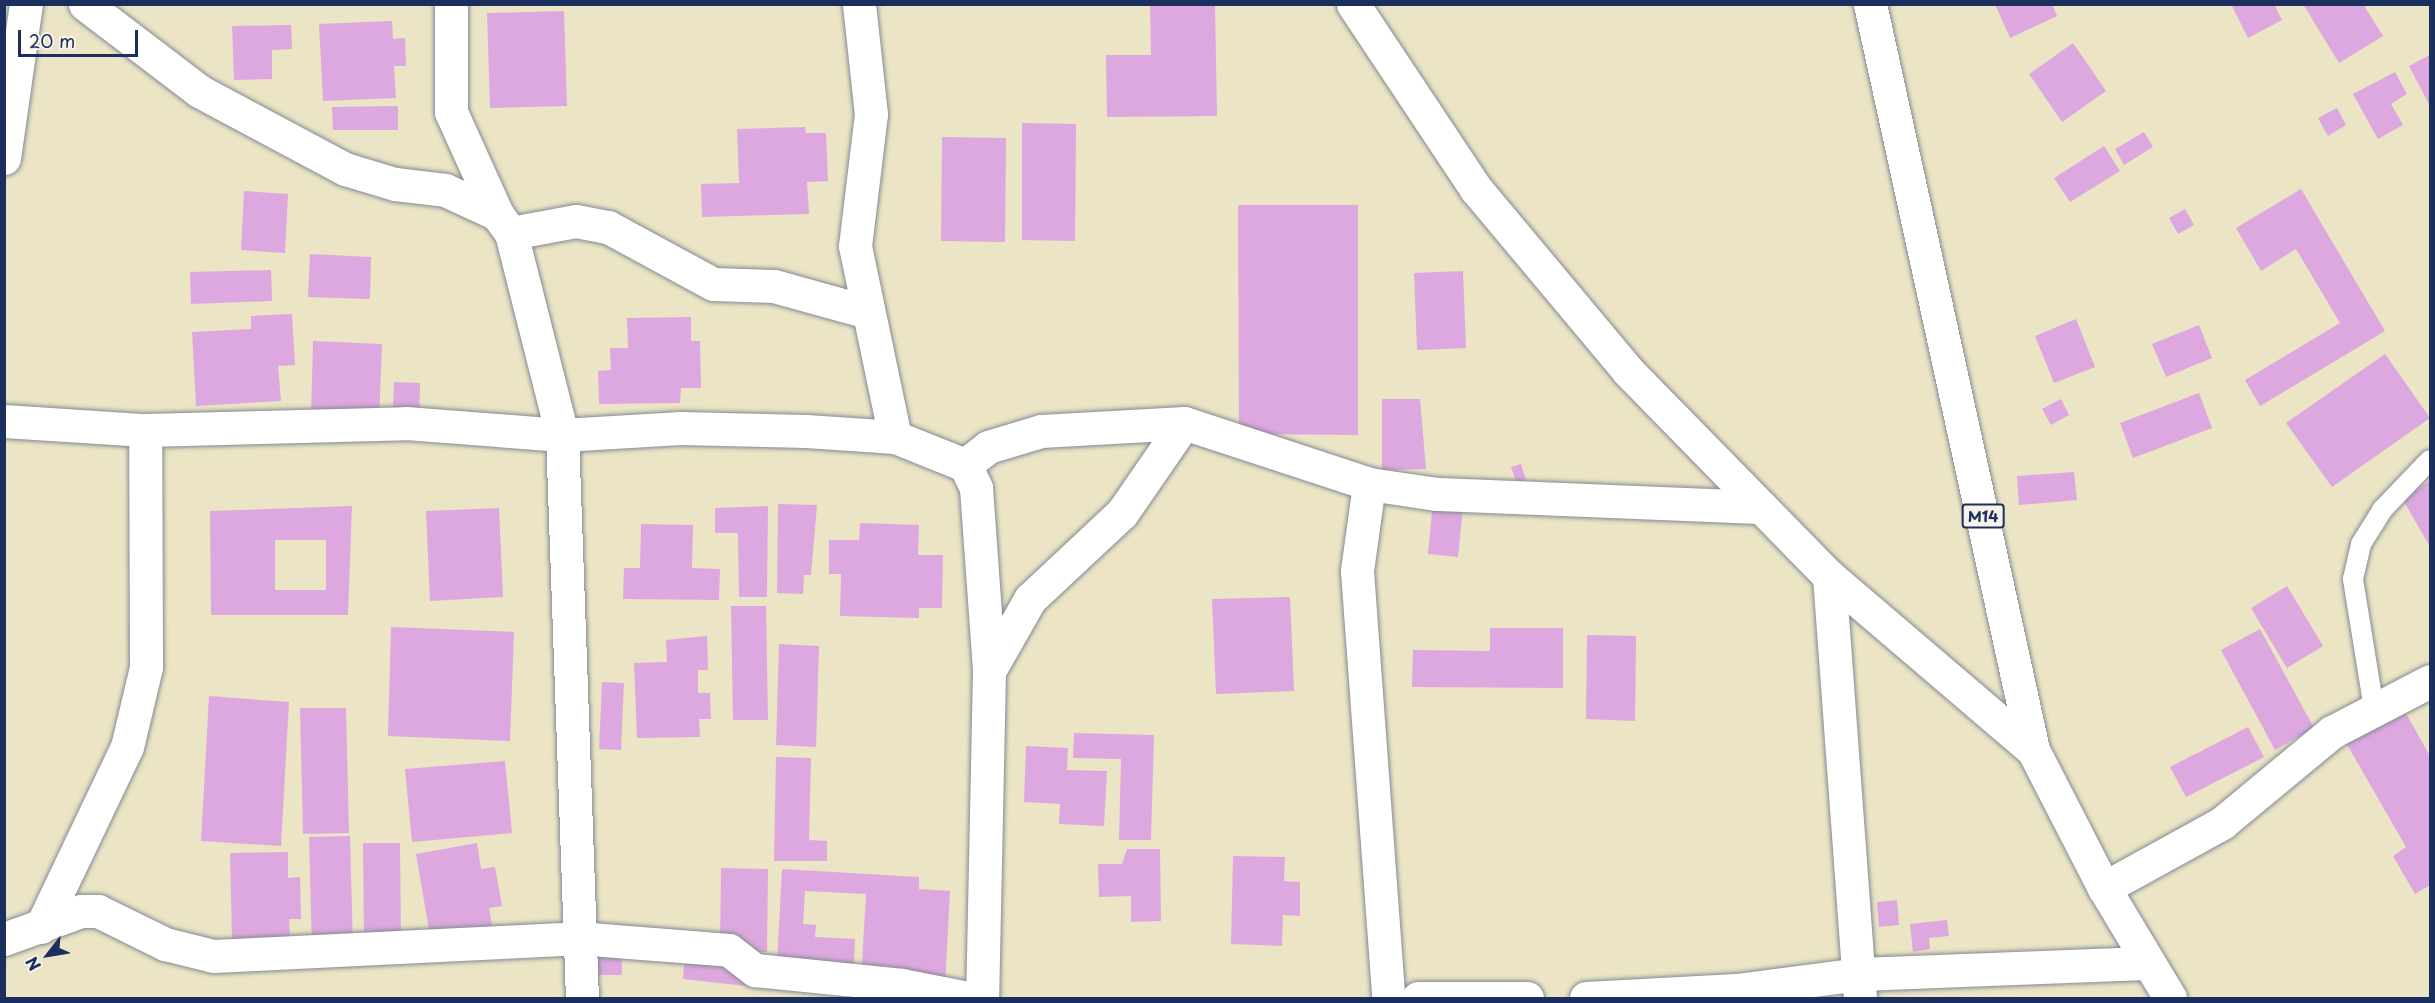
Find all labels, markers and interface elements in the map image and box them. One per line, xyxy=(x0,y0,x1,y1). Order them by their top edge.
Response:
scale bar xyxy=(21,18,141,56)
text: 20 m xyxy=(29,27,75,54)
road number: M14 xyxy=(1960,504,2006,528)
north arrow xyxy=(18,925,78,985)
text: N xyxy=(19,953,46,976)

